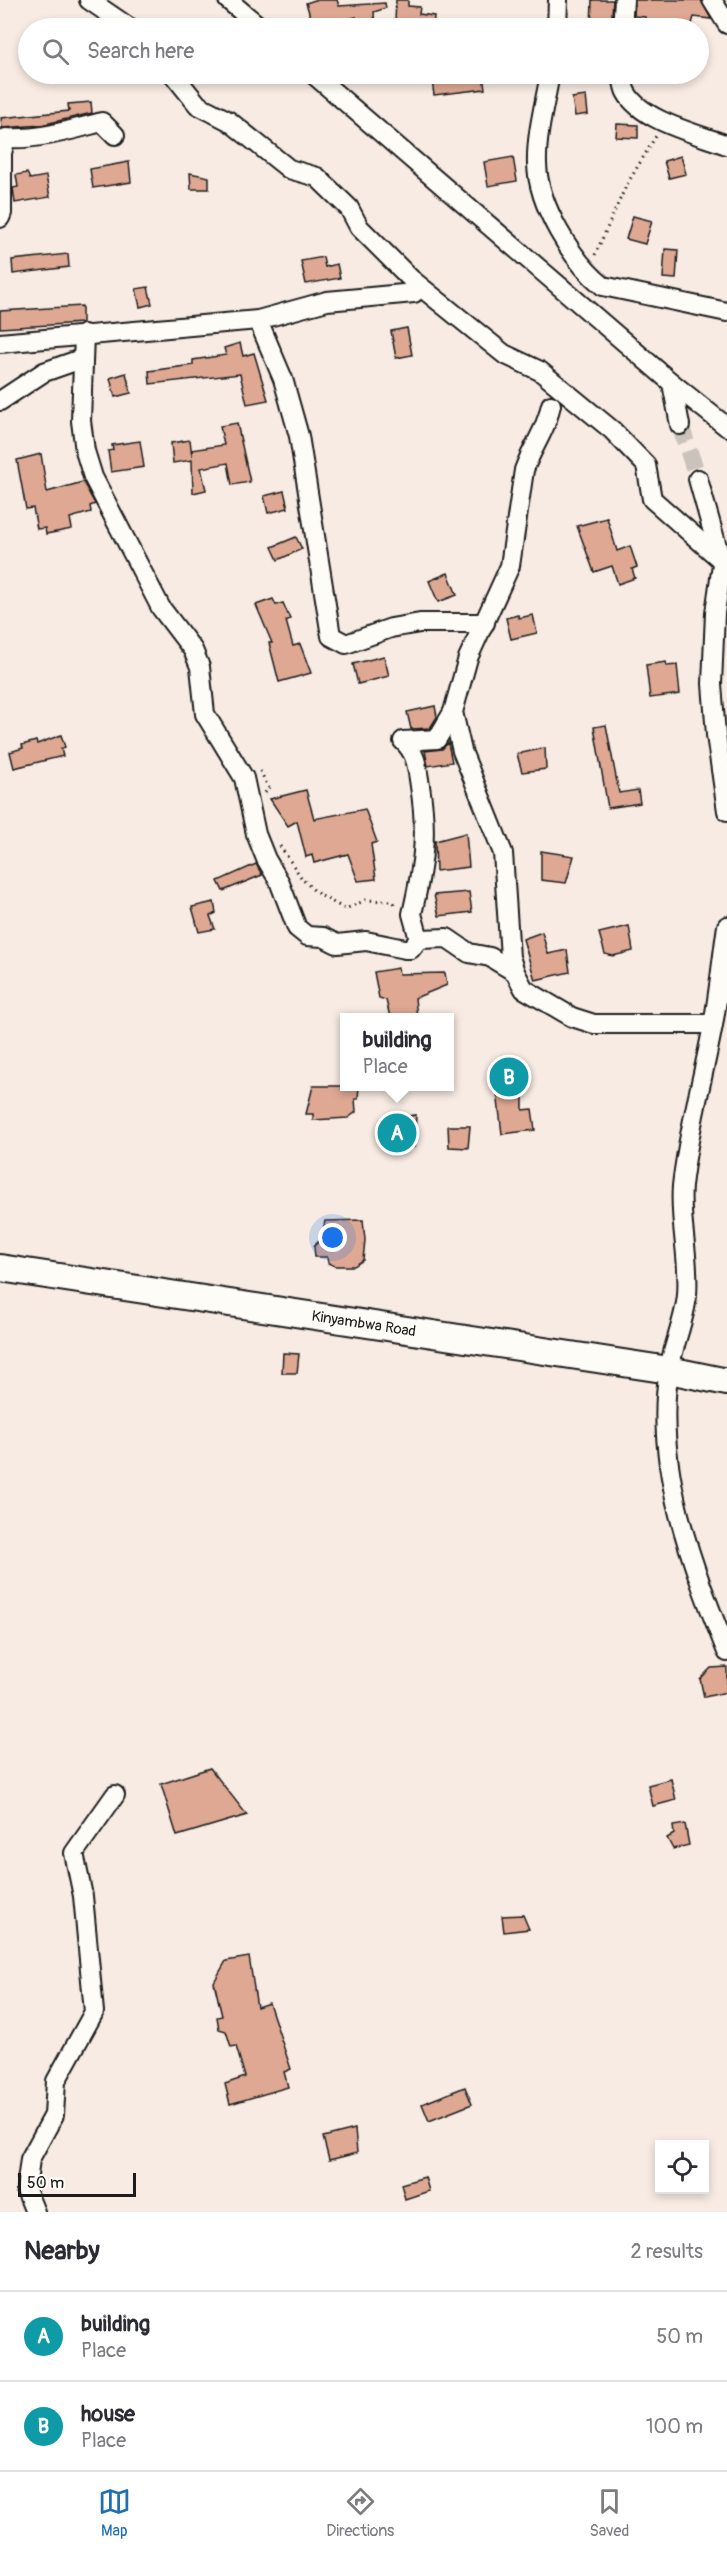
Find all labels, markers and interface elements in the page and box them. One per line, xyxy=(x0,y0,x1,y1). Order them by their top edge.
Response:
search box xyxy=(18,18,709,84)
icon: search xyxy=(39,35,72,68)
text: Search here xyxy=(87,37,194,65)
popup xyxy=(340,1013,454,1091)
text: building xyxy=(362,1026,432,1054)
text: Place xyxy=(362,1054,408,1079)
pin: B xyxy=(490,1054,528,1100)
pin: A xyxy=(378,1110,416,1156)
your location xyxy=(318,1223,347,1252)
street label: Kinyambwa Road xyxy=(310,1306,417,1341)
map controls xyxy=(655,2140,709,2194)
button: locate xyxy=(655,2140,709,2194)
scale bar xyxy=(18,2170,136,2198)
text: 50 m xyxy=(27,2173,64,2193)
text: Nearby xyxy=(24,2235,100,2267)
text: 2 results xyxy=(631,2239,703,2264)
text: building xyxy=(81,2310,150,2338)
text: A xyxy=(37,2324,50,2349)
text: 50 m xyxy=(656,2324,703,2349)
text: Place xyxy=(81,2338,126,2363)
text: house xyxy=(81,2400,135,2428)
text: B xyxy=(38,2414,49,2439)
text: 100 m xyxy=(646,2414,703,2439)
text: Place xyxy=(81,2428,126,2453)
tab: Map xyxy=(98,2485,131,2541)
tab: Directions xyxy=(326,2485,394,2541)
tab: Saved xyxy=(590,2485,629,2541)

